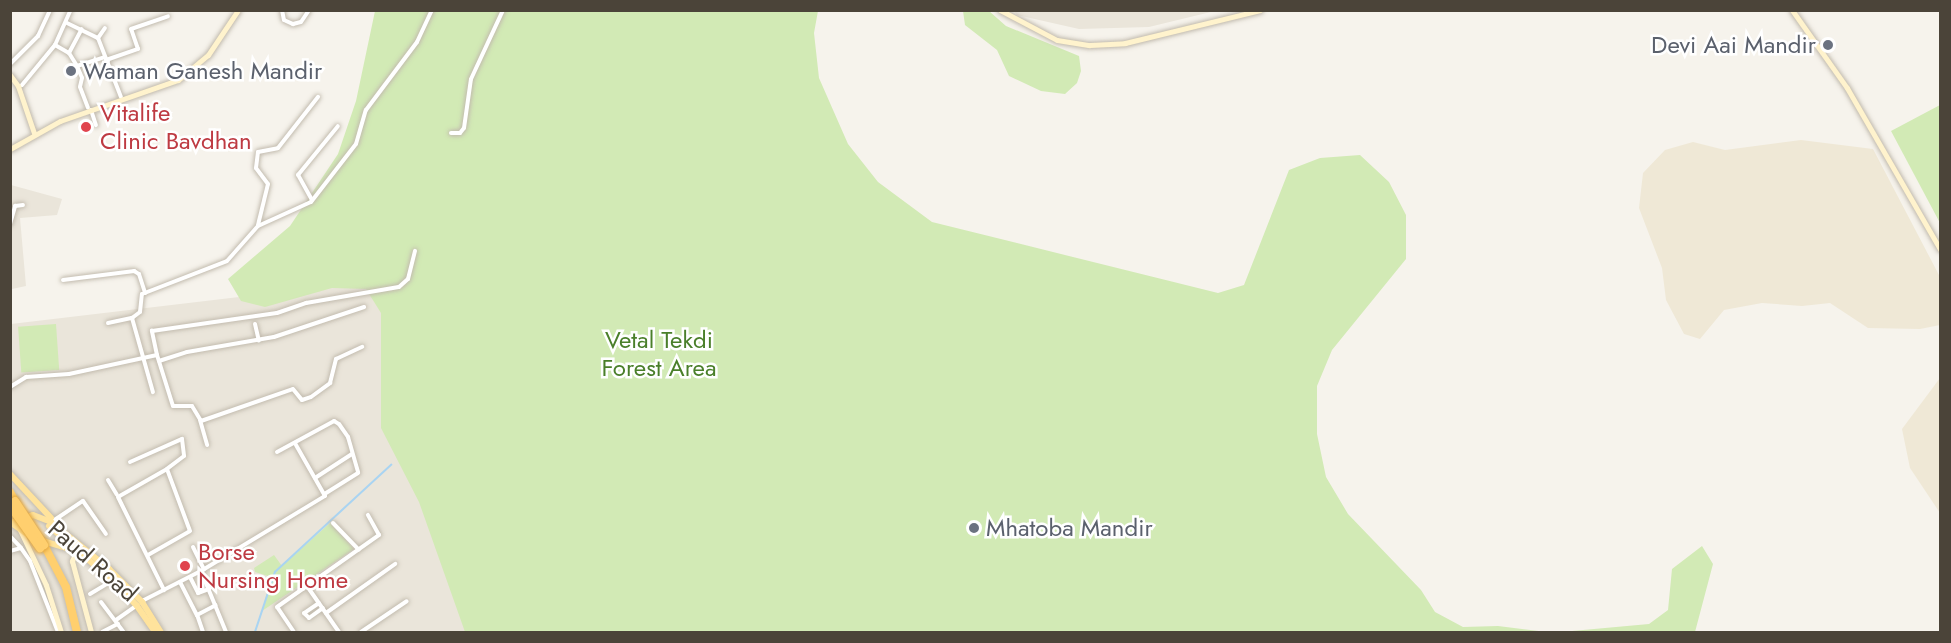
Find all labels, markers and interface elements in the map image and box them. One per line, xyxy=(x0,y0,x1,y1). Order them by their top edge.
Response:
place label: Devi Aai Mandir xyxy=(1651,31,1816,59)
marker: Devi Aai Mandir xyxy=(1821,38,1835,52)
place label: Waman Ganesh Mandir xyxy=(83,57,322,85)
marker: Waman Ganesh Mandir xyxy=(64,64,78,78)
place label: Vitalife Clinic Bavdhan xyxy=(100,99,252,155)
marker: Vitalife Clinic Bavdhan xyxy=(77,118,95,136)
park label: Vetal Tekdi Forest Area xyxy=(602,326,716,382)
street label: Paud Road xyxy=(42,514,144,608)
place label: Mhatoba Mandir xyxy=(986,514,1153,542)
marker: Mhatoba Mandir xyxy=(967,521,981,535)
place label: Borse Nursing Home xyxy=(198,538,348,594)
marker: Borse Nursing Home xyxy=(176,557,194,575)

